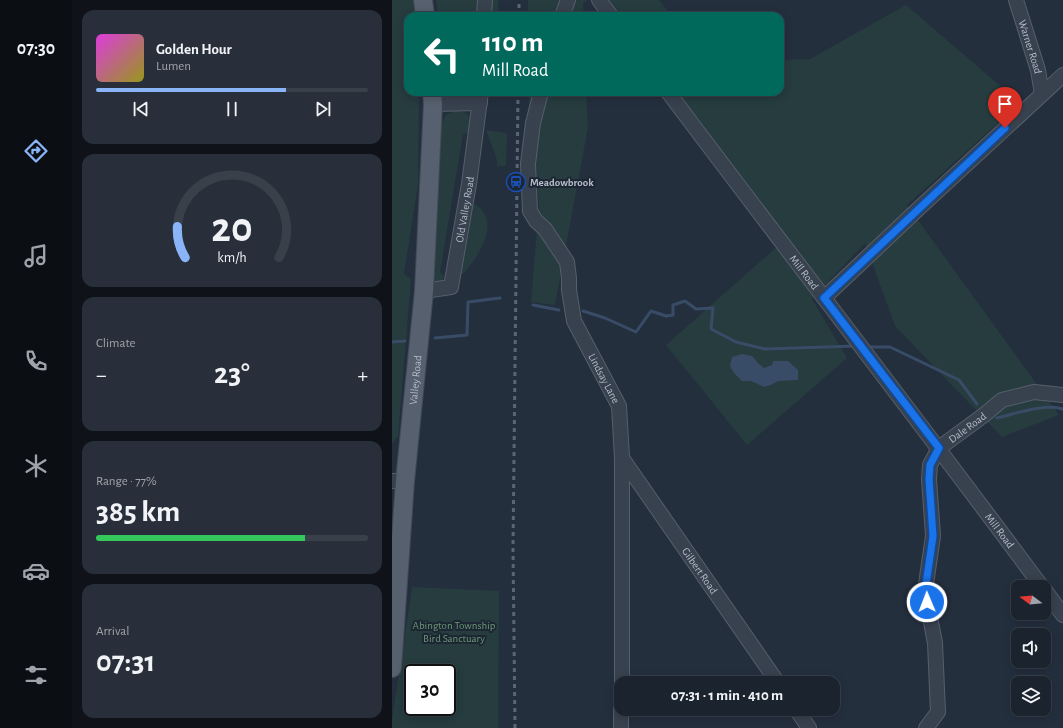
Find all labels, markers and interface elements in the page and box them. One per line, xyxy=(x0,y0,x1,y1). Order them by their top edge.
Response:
street label: Warner Road xyxy=(1017,18,1044,75)
icon: left xyxy=(416,28,468,80)
text: 110 m xyxy=(482,29,544,57)
text: 07:30 xyxy=(17,40,55,58)
text: Golden Hour xyxy=(156,42,232,57)
text: Lumen xyxy=(156,60,191,73)
text: Mill Road xyxy=(482,62,548,80)
pin xyxy=(988,87,1022,128)
icon: arrive xyxy=(994,93,1016,115)
icon: previous xyxy=(130,98,152,120)
icon: pause xyxy=(221,98,243,120)
icon: next xyxy=(312,98,334,120)
icon: directions xyxy=(22,137,50,165)
station icon: Meadowbrook xyxy=(505,171,527,193)
street label: Old Valley Road xyxy=(453,175,475,243)
place label: Meadowbrook xyxy=(530,177,594,188)
text: 20 xyxy=(211,208,253,249)
icon: music xyxy=(22,242,50,270)
text: km/h xyxy=(217,251,247,265)
street label: Mill Road xyxy=(788,253,821,292)
text: Climate xyxy=(96,337,135,350)
icon: phone xyxy=(22,347,50,375)
street label: Lindsay Lane xyxy=(587,352,622,405)
street label: Valley Road xyxy=(407,354,423,405)
text: 23° xyxy=(214,359,250,389)
text: − xyxy=(96,364,107,386)
text: + xyxy=(357,364,368,386)
street label: Dale Road xyxy=(946,410,988,445)
icon: climate xyxy=(22,452,50,480)
text: Range · 77% xyxy=(96,475,157,488)
text: 385 km xyxy=(96,497,180,527)
street label: Mill Road xyxy=(983,511,1017,550)
street label: Gilbert Road xyxy=(680,545,720,596)
icon: car xyxy=(22,557,50,585)
north arrow xyxy=(1011,580,1051,620)
map controls xyxy=(1011,580,1051,716)
position arrow xyxy=(906,581,948,623)
park label: Abington Township Bird Sanctuary xyxy=(413,620,496,644)
text: Arrival xyxy=(96,625,129,638)
button: sound xyxy=(1011,628,1051,668)
text: 07:31 xyxy=(96,647,155,677)
icon: filters xyxy=(22,661,50,689)
speed limit sign: 30 xyxy=(404,664,456,716)
button: layers xyxy=(1011,676,1051,716)
text: 07:31 · 1 min · 410 m xyxy=(671,688,783,703)

